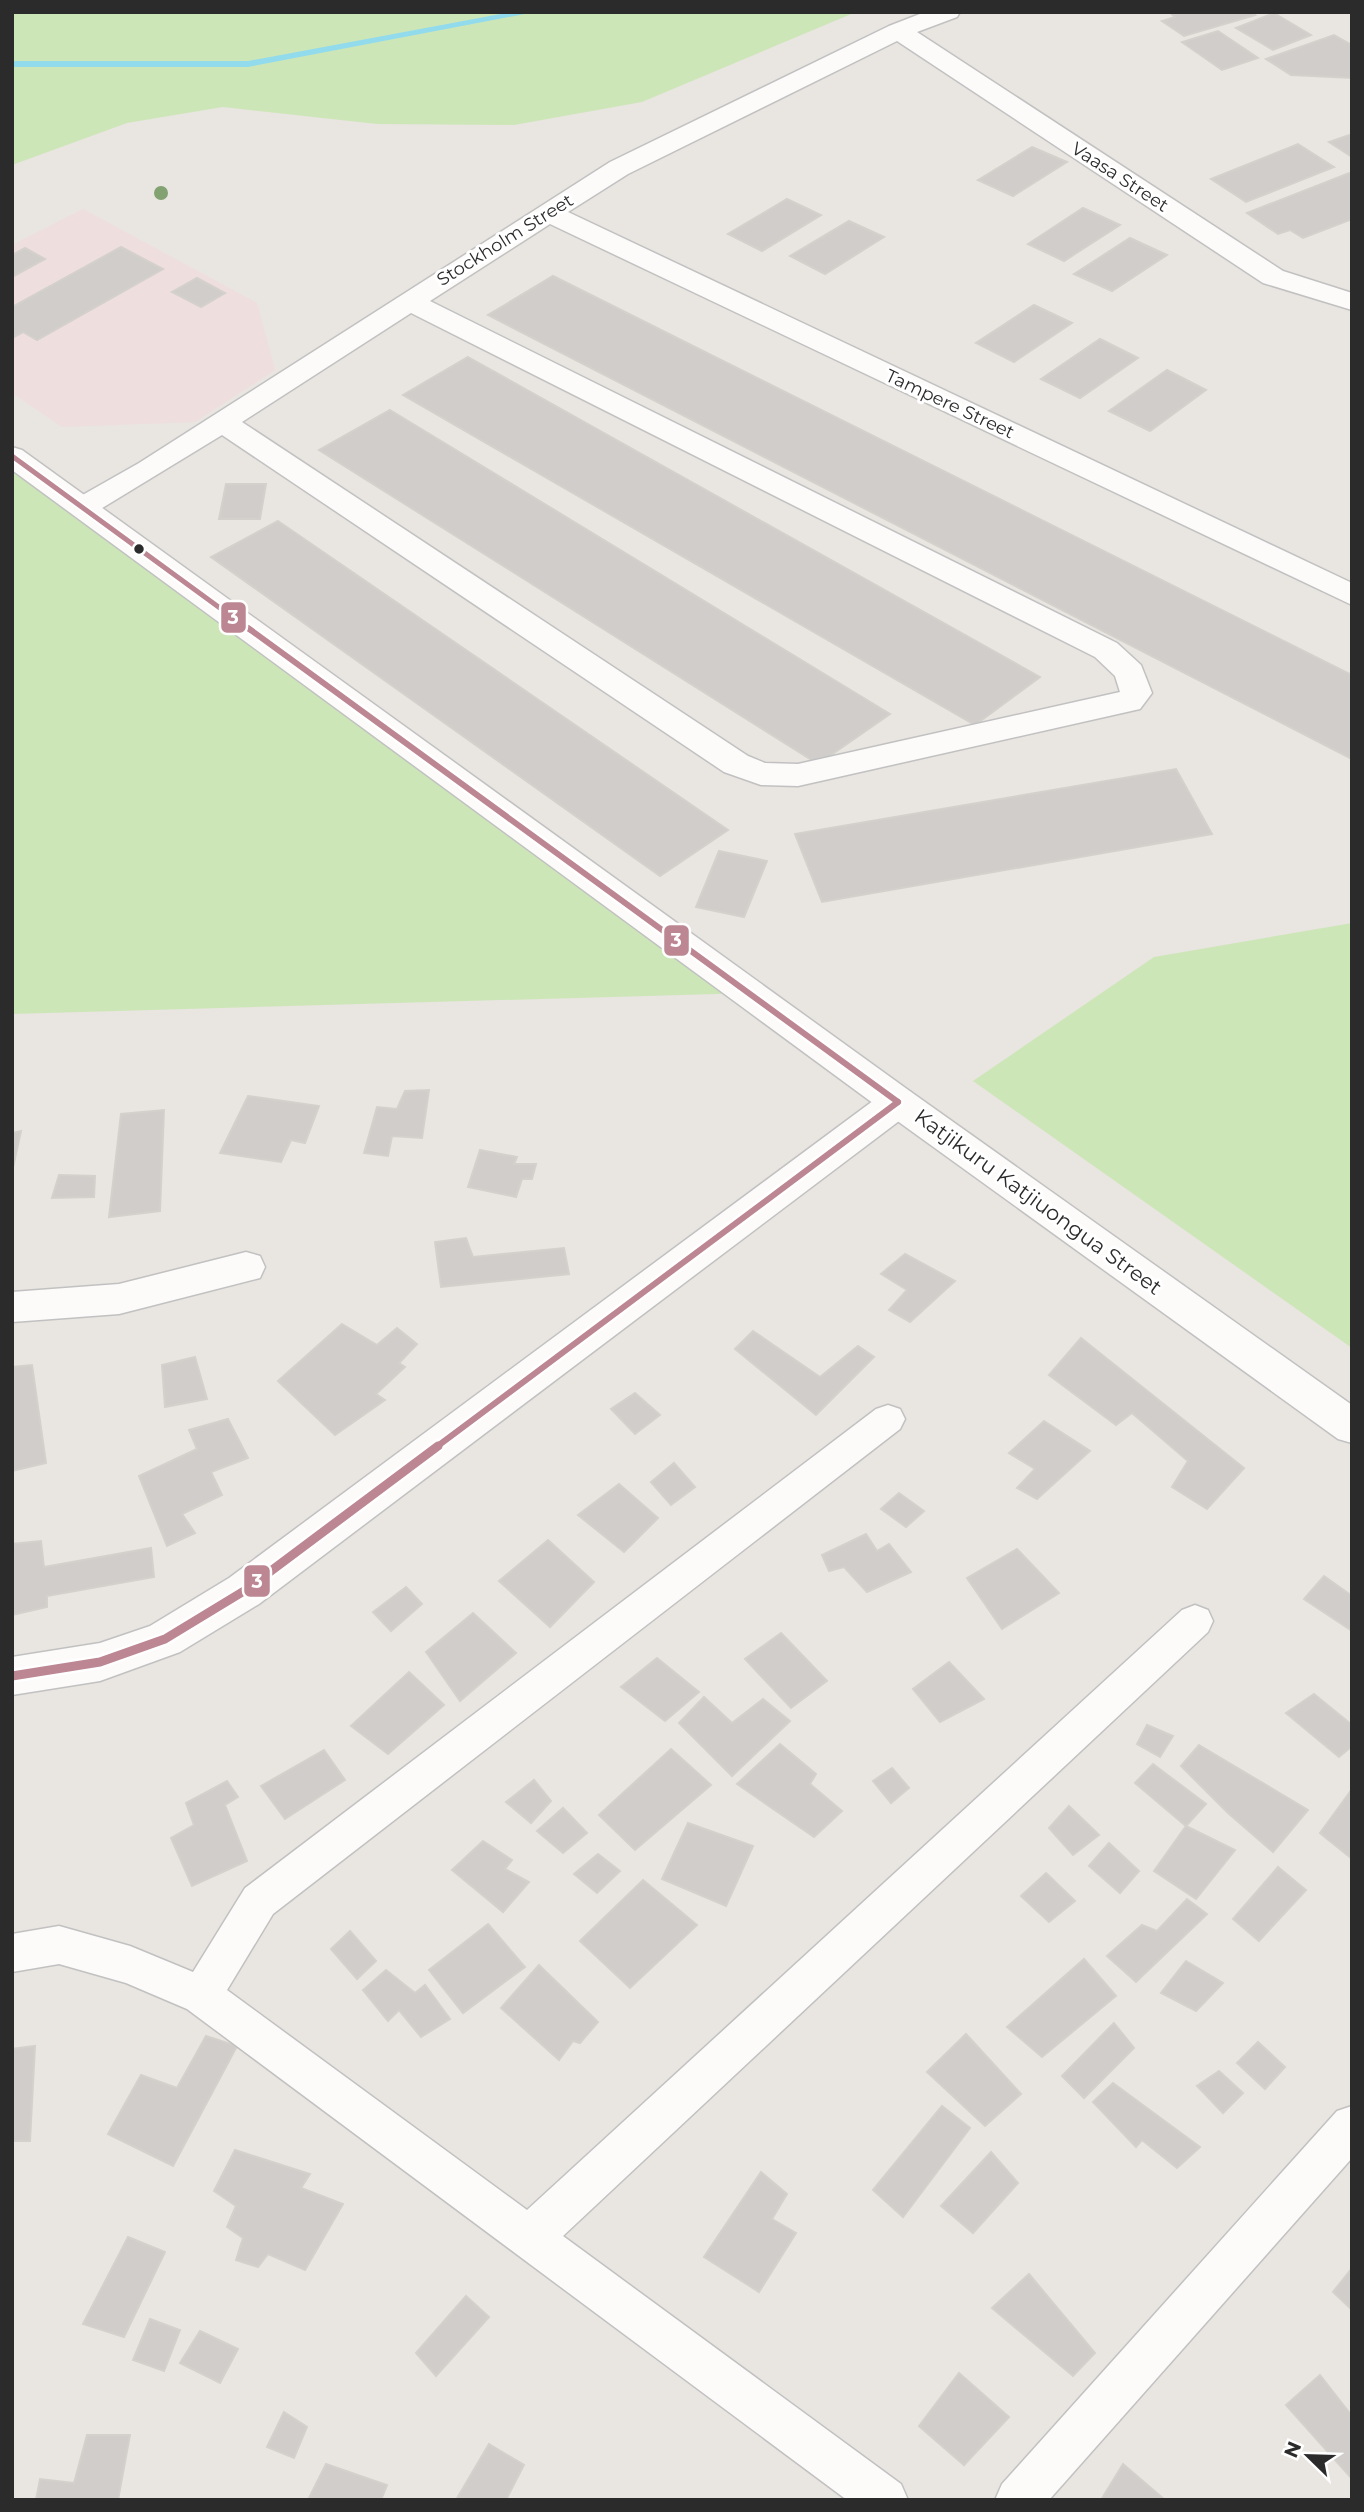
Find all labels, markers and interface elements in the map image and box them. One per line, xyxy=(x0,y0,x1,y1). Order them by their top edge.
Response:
street label: Vaasa Street xyxy=(1067,137,1173,217)
street label: Stockholm Street xyxy=(433,189,577,291)
street label: Tampere Street xyxy=(882,365,1018,443)
unlabelled marker xyxy=(132,542,146,556)
line badge: 3 xyxy=(220,601,247,634)
text: 3 xyxy=(226,606,239,629)
line badge: 3 xyxy=(663,924,690,957)
text: 3 xyxy=(669,929,682,952)
street label: Katjikuru Katjiuongua Street xyxy=(910,1103,1167,1300)
line badge: 3 xyxy=(243,1564,271,1598)
text: 3 xyxy=(250,1570,263,1593)
north arrow xyxy=(1273,2421,1343,2491)
text: N xyxy=(1279,2438,1306,2461)

